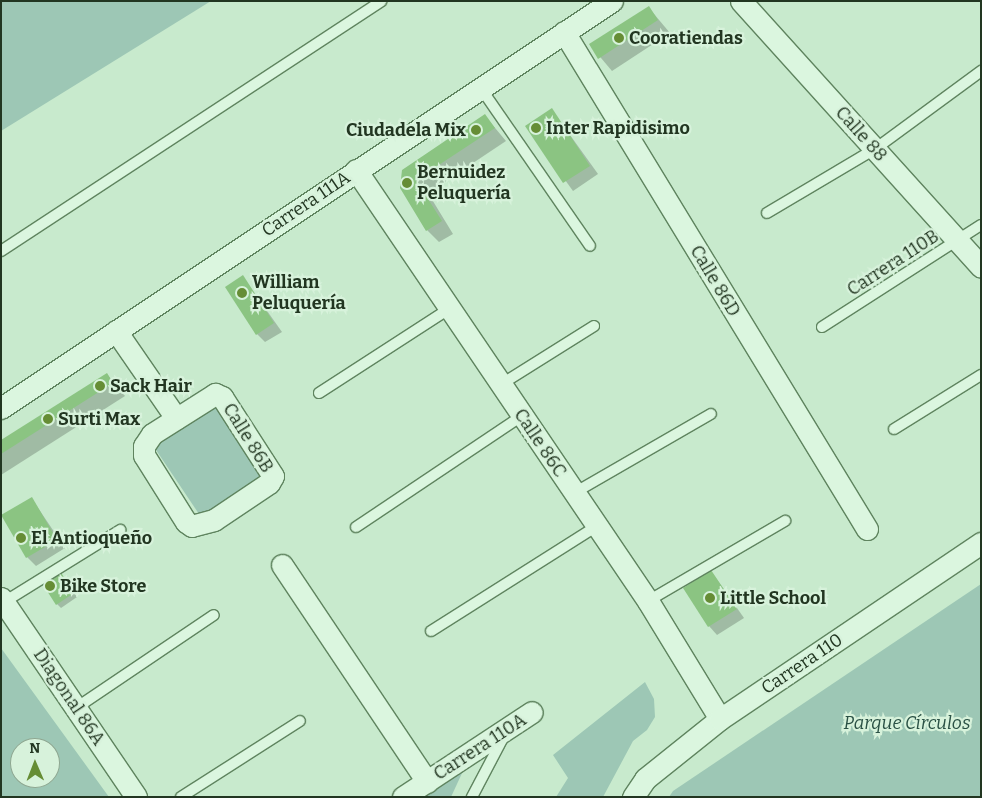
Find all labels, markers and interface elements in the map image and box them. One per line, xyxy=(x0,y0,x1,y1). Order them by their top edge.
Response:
place label: Cooratiendas xyxy=(629,27,743,49)
marker: Cooratiendas xyxy=(613,32,625,44)
street label: Calle 88 xyxy=(831,102,891,166)
place label: Inter Rapidisimo xyxy=(546,117,690,139)
place label: Ciudadela Mix xyxy=(346,119,466,141)
marker: Inter Rapidisimo xyxy=(530,122,542,134)
marker: Ciudadela Mix xyxy=(470,124,482,136)
place label: Bernuidez Peluquería xyxy=(417,162,511,204)
street label: Carrera 111A xyxy=(258,167,354,241)
marker: Bernuidez Peluquería xyxy=(401,177,413,189)
street label: Carrera 110B xyxy=(843,225,943,301)
street label: Calle 86D xyxy=(685,241,745,321)
place label: William Peluquería xyxy=(252,272,346,314)
marker: William Peluquería xyxy=(236,287,248,299)
place label: Sack Hair xyxy=(110,375,192,397)
marker: Sack Hair xyxy=(94,380,106,392)
street label: Calle 86B xyxy=(218,399,278,477)
street label: Calle 86C xyxy=(509,405,571,481)
place label: Surti Max xyxy=(58,408,140,430)
marker: Surti Max xyxy=(42,413,54,425)
place label: El Antioqueño xyxy=(31,527,152,549)
marker: El Antioqueño xyxy=(15,532,27,544)
place label: Bike Store xyxy=(60,575,146,597)
marker: Bike Store xyxy=(44,580,56,592)
place label: Little School xyxy=(720,587,826,609)
marker: Little School xyxy=(704,592,716,604)
street label: Carrera 110 xyxy=(757,629,847,699)
street label: Diagonal 86A xyxy=(29,645,109,749)
street label: Carrera 110A xyxy=(430,709,530,785)
park label: Parque Círculos xyxy=(844,712,970,734)
north arrow xyxy=(10,738,60,788)
text: N xyxy=(29,740,40,757)

